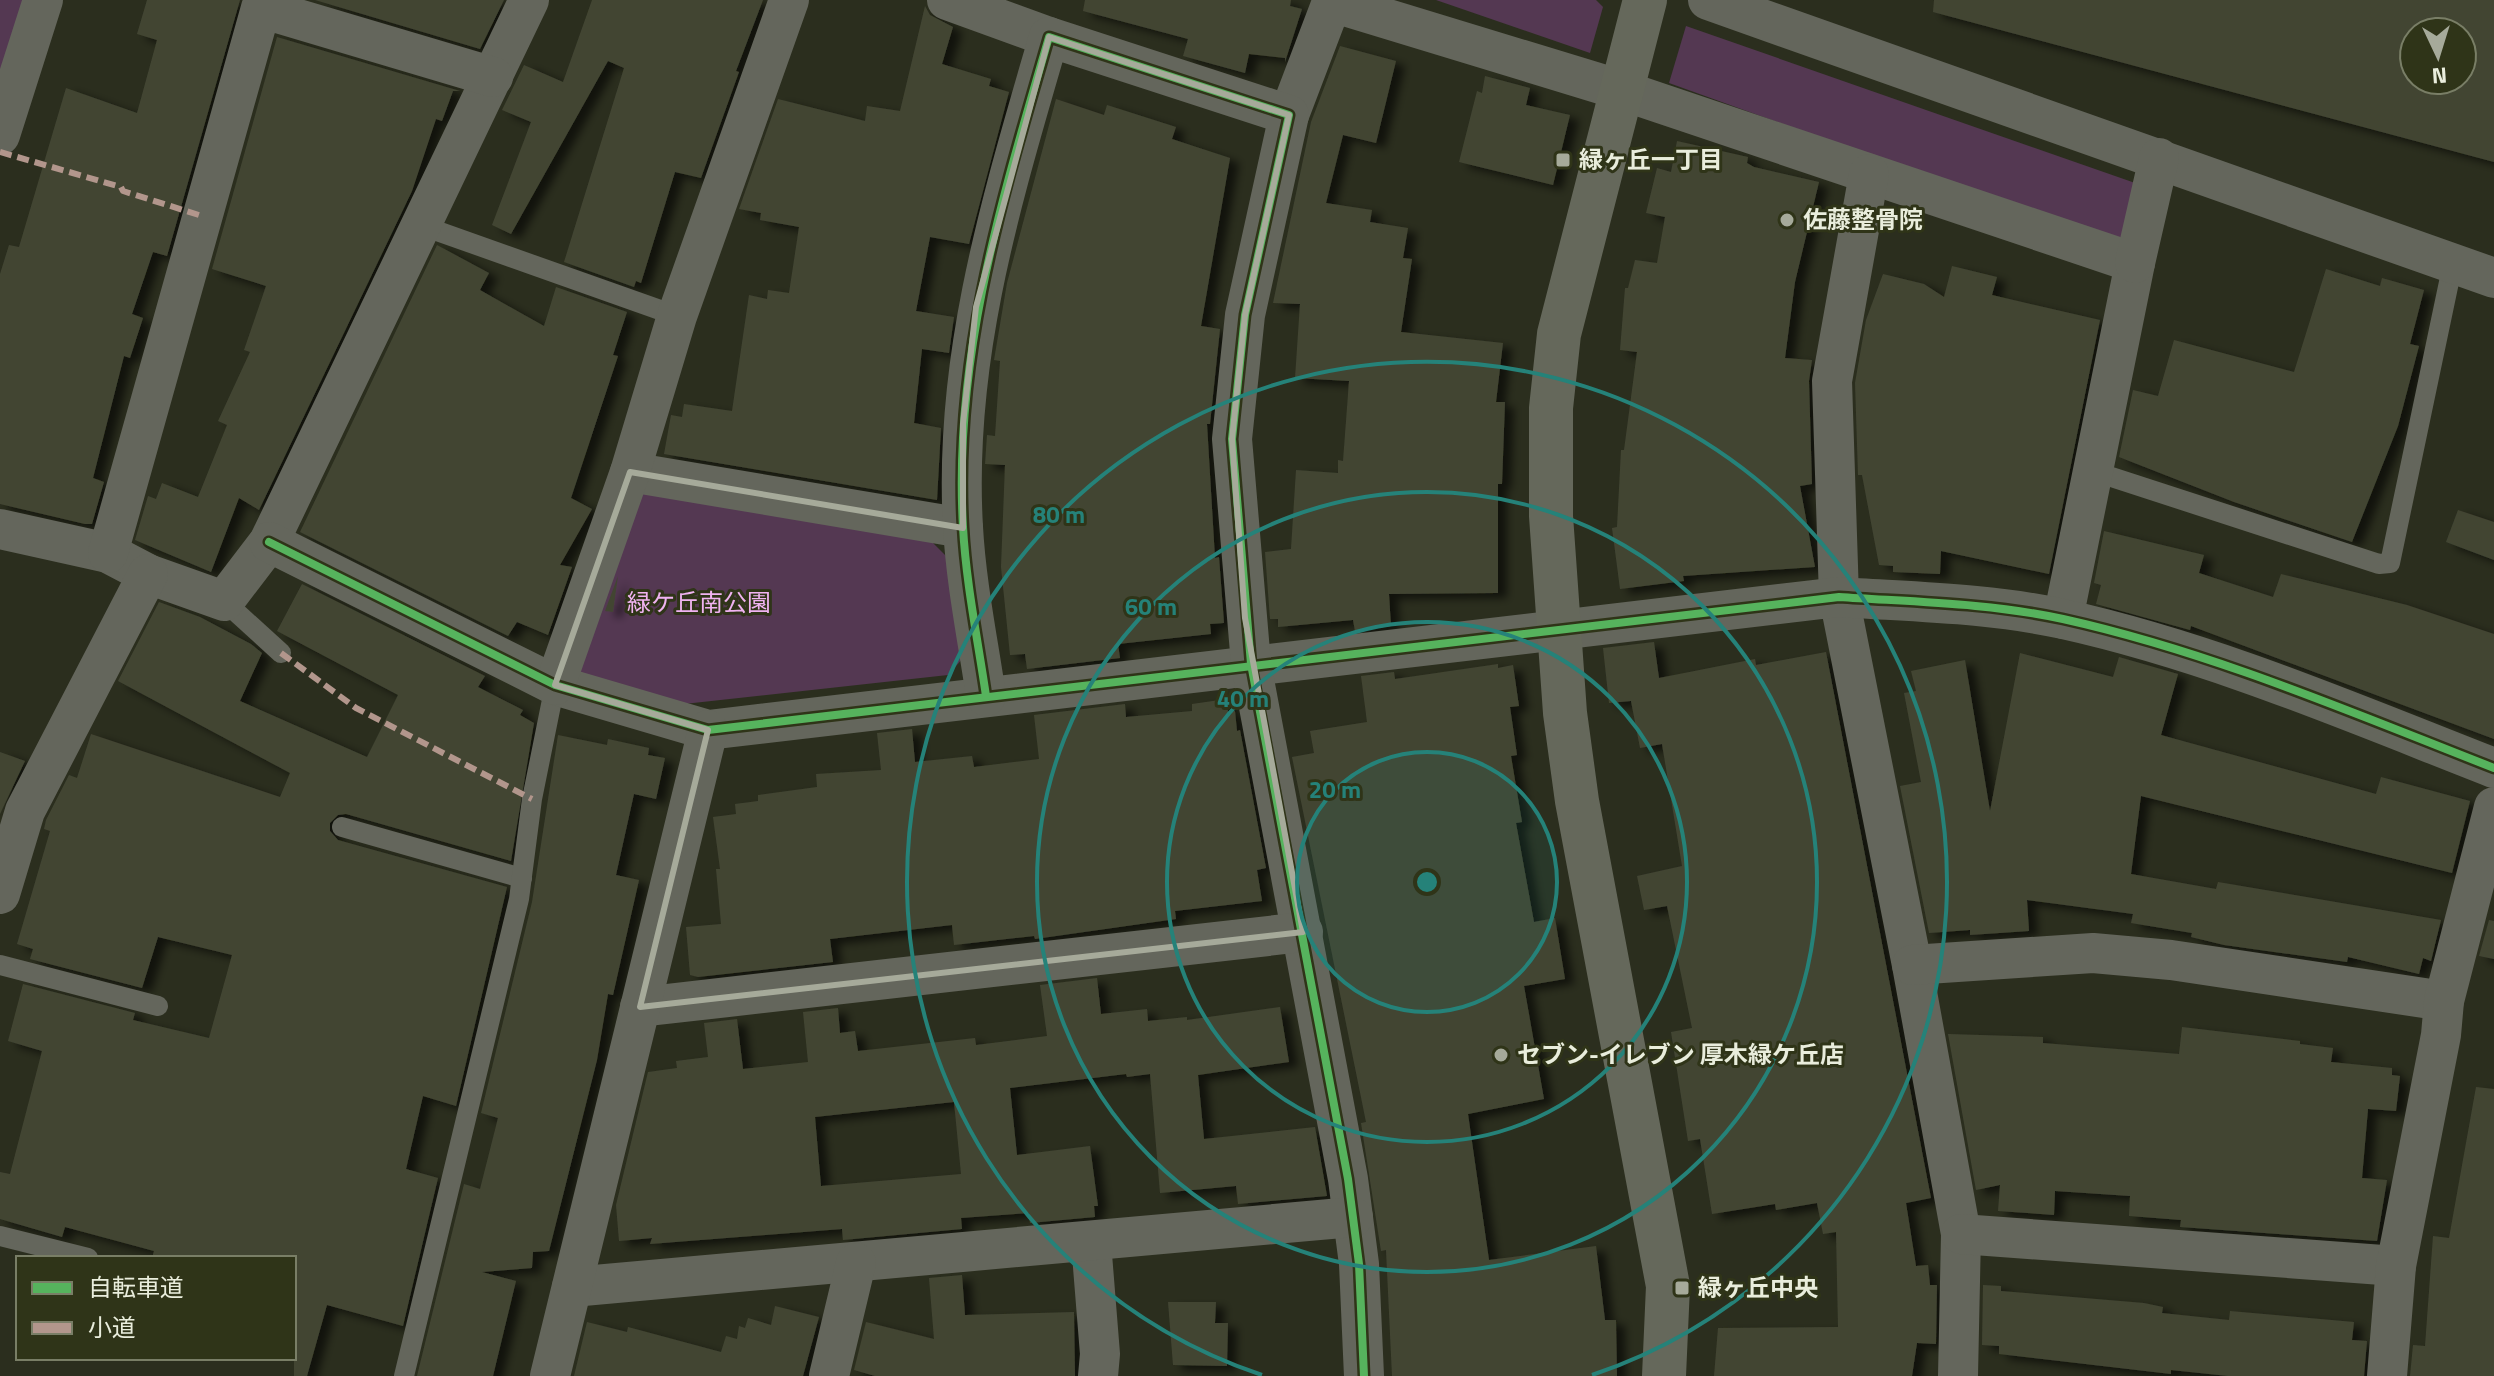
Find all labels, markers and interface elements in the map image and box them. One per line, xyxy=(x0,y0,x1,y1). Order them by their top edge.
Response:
north arrow xyxy=(2398,16,2478,96)
text: N xyxy=(2431,58,2448,93)
place label: 緑ヶ丘一丁目 xyxy=(1579,141,1723,177)
marker: 緑ヶ丘一丁目 xyxy=(1554,151,1572,169)
place label: 佐藤整骨院 xyxy=(1803,201,1923,237)
marker: 佐藤整骨院 xyxy=(1778,211,1796,229)
text: 80 m xyxy=(1033,496,1085,532)
park label: 緑ケ丘南公園 xyxy=(627,584,771,620)
text: 60 m xyxy=(1125,588,1177,624)
text: 40 m xyxy=(1217,680,1269,716)
text: 20 m xyxy=(1309,771,1361,807)
centre of rings xyxy=(1413,868,1441,896)
place label: セブン-イレブン 厚木緑ケ丘店 xyxy=(1517,1036,1844,1072)
marker: セブン-イレブン 厚木緑ケ丘店 xyxy=(1492,1046,1510,1064)
legend xyxy=(16,1256,296,1360)
text: 自転車道 xyxy=(88,1269,184,1305)
place label: 緑ヶ丘中央 xyxy=(1698,1269,1818,1305)
marker: 緑ヶ丘中央 xyxy=(1673,1279,1691,1297)
text: 小道 xyxy=(88,1309,136,1345)

